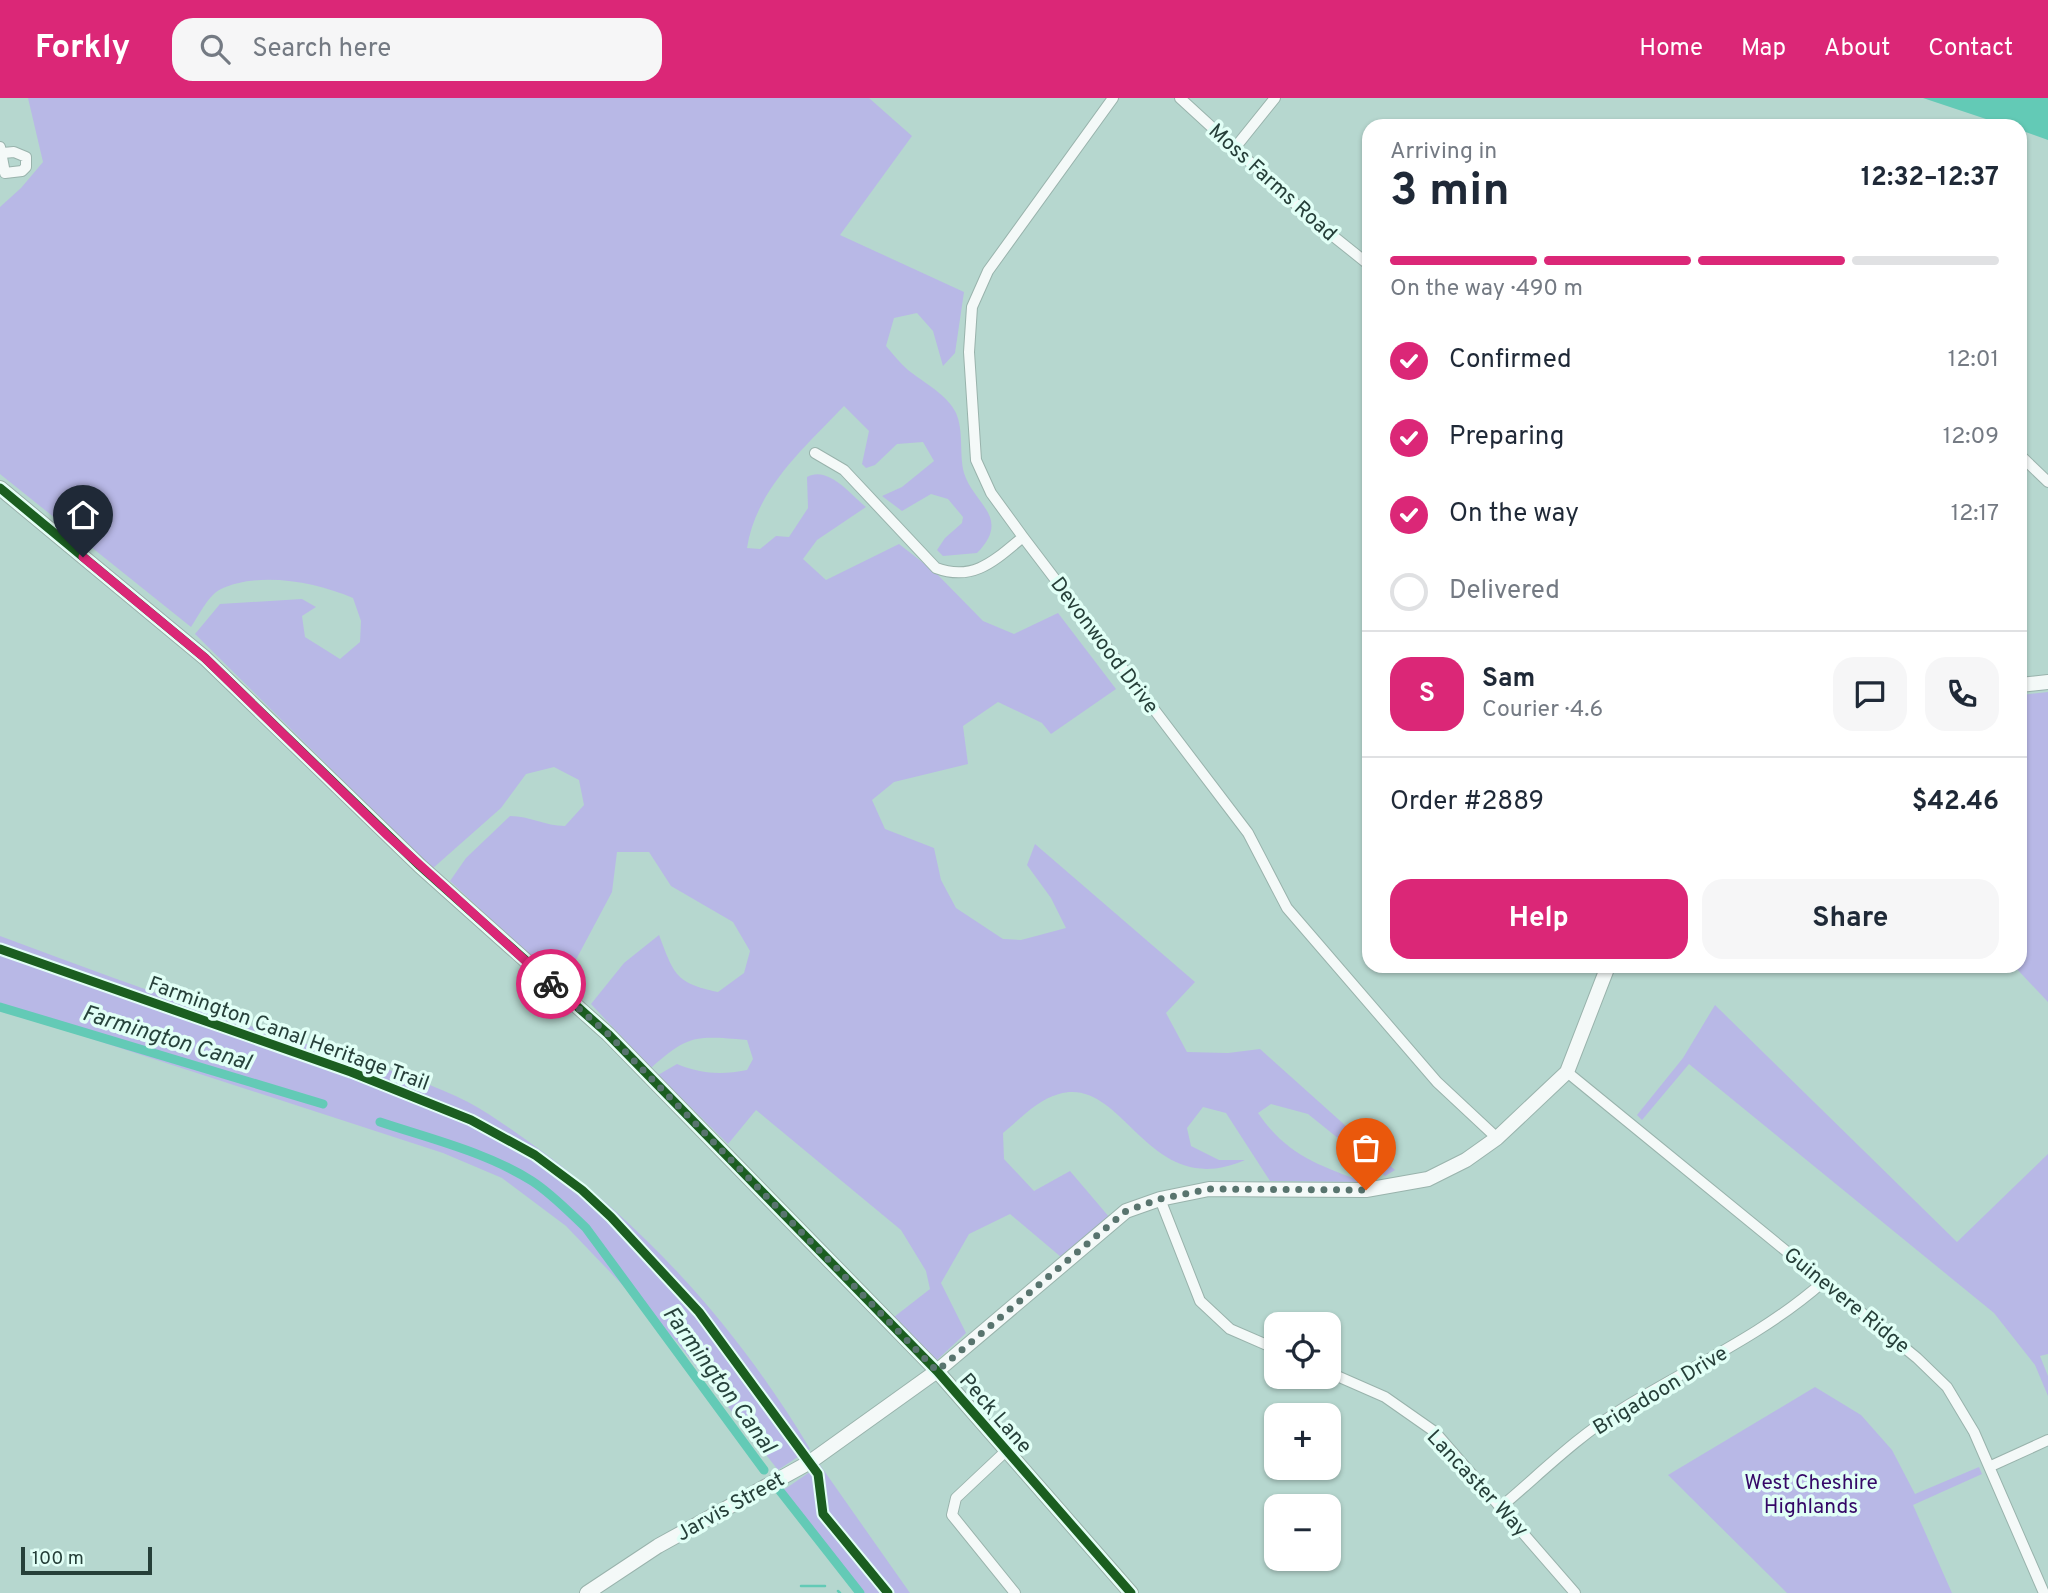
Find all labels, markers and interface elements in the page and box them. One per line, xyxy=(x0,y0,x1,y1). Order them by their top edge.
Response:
search box xyxy=(172,18,662,81)
text: Forkly xyxy=(35,28,130,70)
icon: search xyxy=(196,30,234,68)
text: Search here xyxy=(252,33,391,66)
text: Home xyxy=(1639,34,1703,64)
text: Map xyxy=(1741,34,1786,64)
text: About xyxy=(1824,34,1890,64)
text: Contact xyxy=(1928,34,2013,64)
street label: Moss Farms Road xyxy=(1202,118,1342,248)
text: Arriving in xyxy=(1390,138,1497,167)
text: 12:32–12:37 xyxy=(1861,162,1999,195)
text: 3 min xyxy=(1390,163,1510,222)
text: On the way · 490 m xyxy=(1390,275,1583,304)
icon: check xyxy=(1390,342,1428,380)
text: Confirmed xyxy=(1449,344,1572,377)
text: 12:01 xyxy=(1948,346,1999,375)
icon: check xyxy=(1390,419,1428,457)
text: Preparing xyxy=(1449,421,1564,454)
text: 12:09 xyxy=(1943,423,1999,452)
pin xyxy=(53,485,113,557)
icon: home xyxy=(64,496,102,534)
icon: check xyxy=(1390,496,1428,534)
text: On the way xyxy=(1449,498,1579,531)
text: 12:17 xyxy=(1951,500,1999,529)
street label: Devonwood Drive xyxy=(1044,572,1164,720)
text: Delivered xyxy=(1449,575,1560,608)
button: chat xyxy=(1833,657,1907,731)
button: phone xyxy=(1925,657,1999,731)
text: Sam xyxy=(1482,663,1535,696)
text: S xyxy=(1419,678,1435,711)
text: Courier · 4.6 xyxy=(1482,696,1603,725)
text: Order #2889 xyxy=(1390,786,1544,819)
text: $42.46 xyxy=(1912,786,1999,819)
button: Help xyxy=(1390,879,1688,959)
button: Share xyxy=(1702,879,1999,959)
courier xyxy=(516,949,586,1019)
icon: bike xyxy=(532,965,570,1003)
street label: Farmington Canal Heritage Trail xyxy=(145,970,433,1096)
water label: Farmington Canal xyxy=(79,998,255,1076)
pin xyxy=(1336,1118,1396,1190)
icon: bag xyxy=(1347,1129,1385,1167)
street label: Guinevere Ridge xyxy=(1777,1242,1915,1360)
water label: Farmington Canal xyxy=(655,1301,782,1461)
map controls xyxy=(1264,1312,1341,1571)
button: locate xyxy=(1264,1312,1341,1389)
street label: Brigadoon Drive xyxy=(1588,1340,1733,1442)
street label: Peck Lane xyxy=(953,1368,1037,1460)
button: + xyxy=(1264,1403,1341,1480)
street label: Lancaster Way xyxy=(1420,1425,1534,1543)
street label: Jarvis Street xyxy=(672,1466,790,1548)
park label: West Cheshire Highlands xyxy=(1744,1470,1878,1521)
button: − xyxy=(1264,1494,1341,1571)
scale bar xyxy=(21,1544,152,1576)
text: 100 m xyxy=(32,1547,84,1571)

